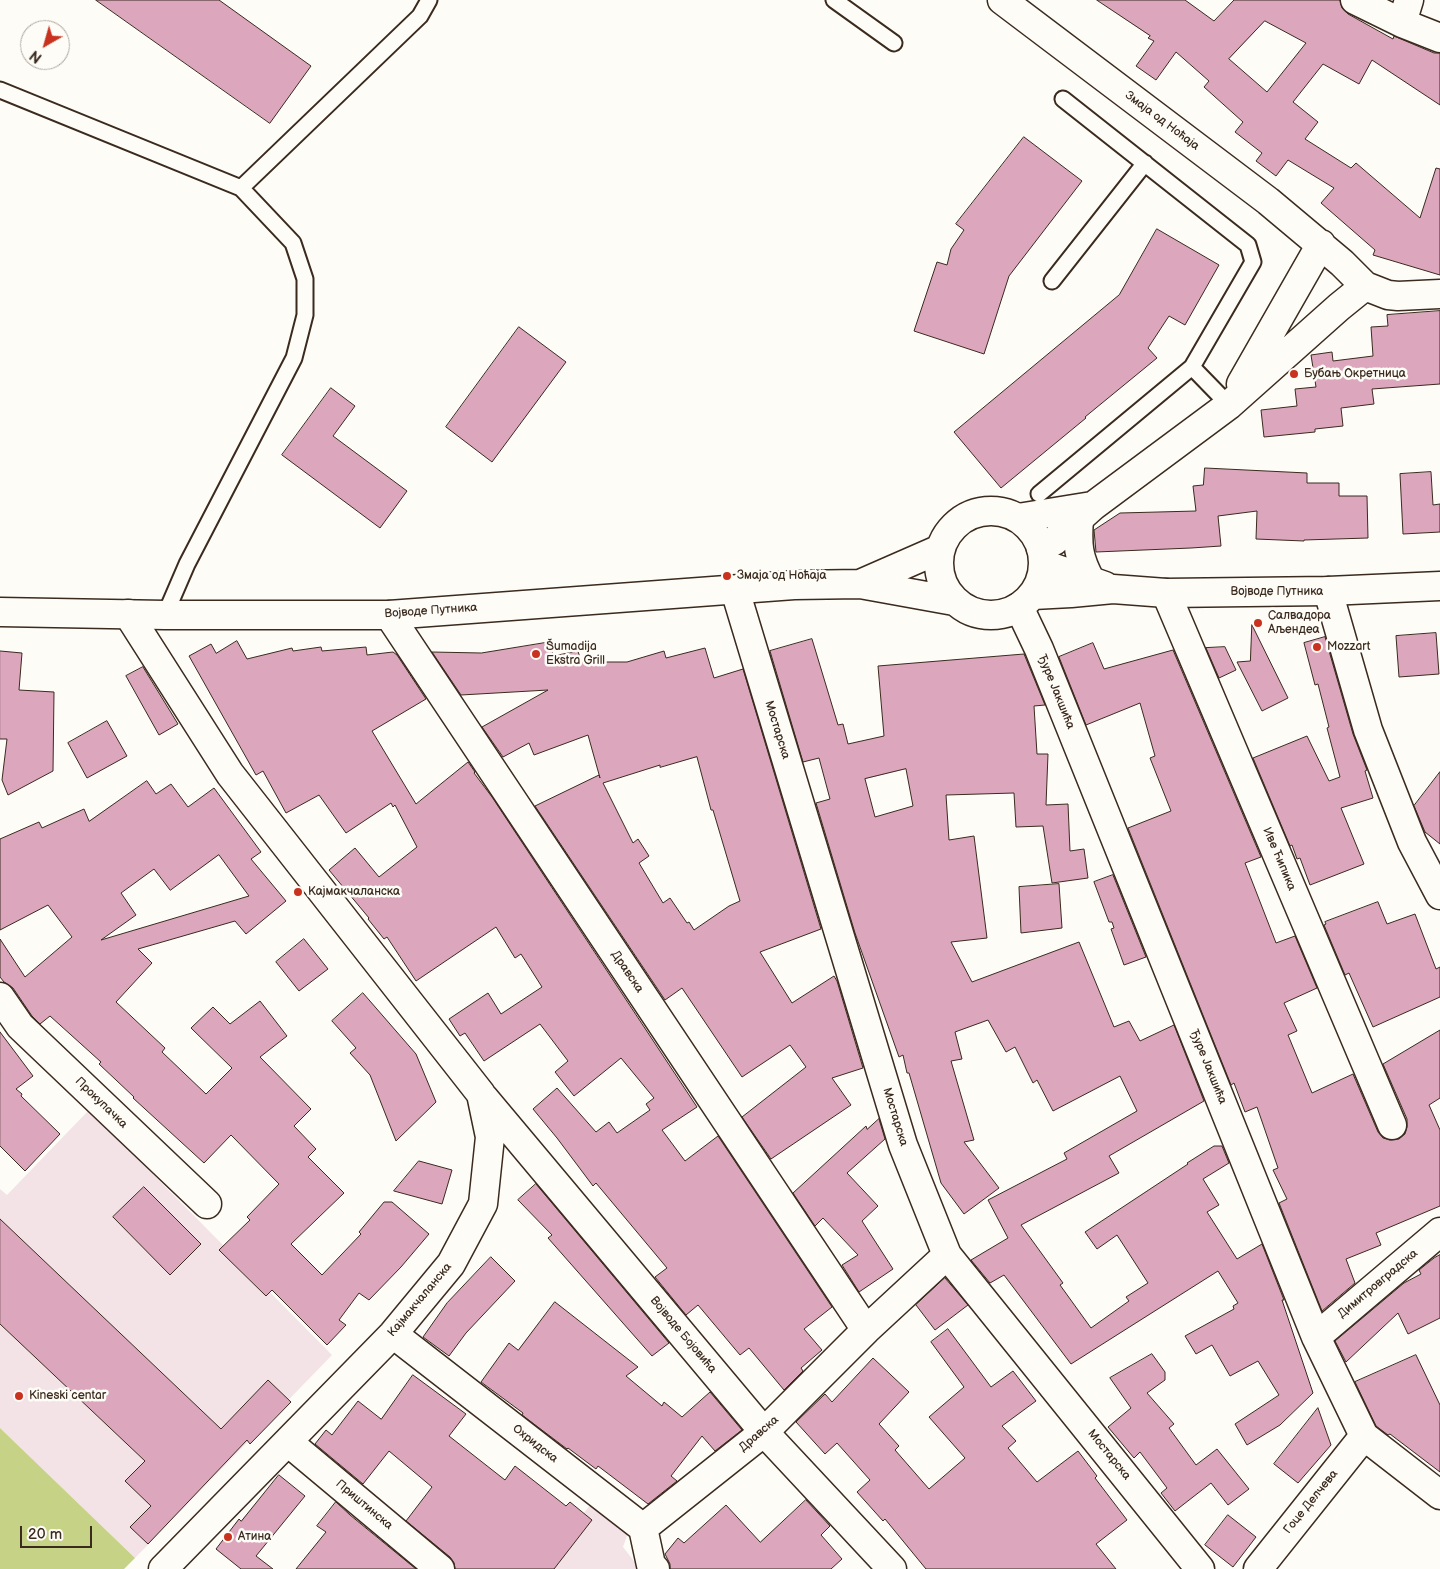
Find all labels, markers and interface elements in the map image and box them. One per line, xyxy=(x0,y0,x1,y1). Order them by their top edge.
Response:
north arrow xyxy=(20,20,70,70)
text: N xyxy=(27,46,45,66)
street label: Змаја од Ноћаја xyxy=(1122,88,1202,154)
place label: Бубањ Окретница xyxy=(1304,367,1406,381)
marker: Бубањ Окретница xyxy=(1288,368,1300,380)
place label: Змаја од Ноћаја xyxy=(737,569,827,583)
marker: Змаја од Ноћаја xyxy=(721,570,733,582)
street label: Војводе Путника xyxy=(1231,585,1323,599)
street label: Војводе Путника xyxy=(384,601,478,621)
place label: Салвадора Аљендеа xyxy=(1268,609,1331,637)
marker: Салвадора Аљендеа xyxy=(1252,617,1264,629)
place label: Šumadija Ekstra Grill xyxy=(546,640,605,668)
place label: Mozzart xyxy=(1327,640,1370,654)
marker: Mozzart xyxy=(1311,641,1323,653)
marker: Šumadija Ekstra Grill xyxy=(530,648,542,660)
street label: Ђуре Јакшића xyxy=(1034,653,1078,731)
street label: Мостарска xyxy=(761,699,793,761)
street label: Иве Ћипика xyxy=(1259,825,1299,893)
place label: Кајмакчаланска xyxy=(308,885,400,899)
marker: Кајмакчаланска xyxy=(292,886,304,898)
street label: Дравска xyxy=(608,948,646,996)
street label: Ђуре Јакшића xyxy=(1186,1028,1230,1106)
street label: Прокупачка xyxy=(72,1074,130,1132)
street label: Мостарска xyxy=(879,1086,911,1148)
street label: Димитровградска xyxy=(1335,1246,1421,1322)
street label: Кајмакчаланска xyxy=(385,1260,455,1340)
street label: Војводе Бојовића xyxy=(647,1294,719,1376)
place label: Kineski centar xyxy=(29,1389,106,1403)
marker: Kineski centar xyxy=(13,1390,25,1402)
street label: Дравска xyxy=(736,1413,782,1455)
street label: Охридска xyxy=(509,1422,561,1466)
street label: Мостарска xyxy=(1084,1427,1134,1483)
street label: Гоце Делчева xyxy=(1281,1467,1341,1537)
street label: Приштинска xyxy=(333,1477,395,1533)
scale bar xyxy=(22,1516,95,1548)
text: 20 m xyxy=(28,1525,62,1544)
place label: Атина xyxy=(238,1530,271,1544)
marker: Атина xyxy=(222,1531,234,1543)

